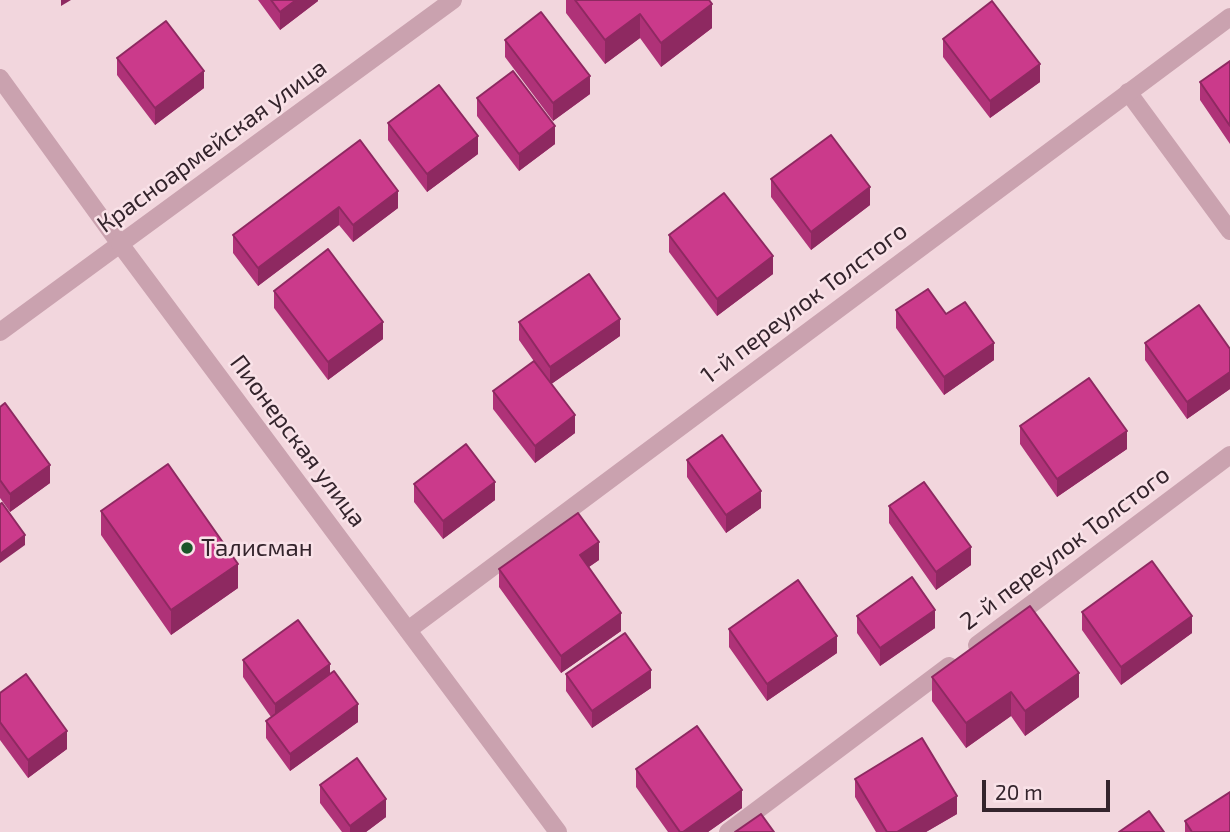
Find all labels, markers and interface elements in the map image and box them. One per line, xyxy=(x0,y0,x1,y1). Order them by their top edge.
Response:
street label: Красноармейская улица xyxy=(92,53,332,239)
street label: 1-й переулок Толстого xyxy=(695,216,913,390)
street label: Пионерская улица xyxy=(224,349,372,533)
street label: 2-й переулок Толстого xyxy=(955,460,1175,636)
place label: Талисман xyxy=(201,534,313,562)
marker: Талисман xyxy=(179,540,195,556)
scale bar xyxy=(985,766,1113,810)
text: 20 m xyxy=(995,779,1043,804)

